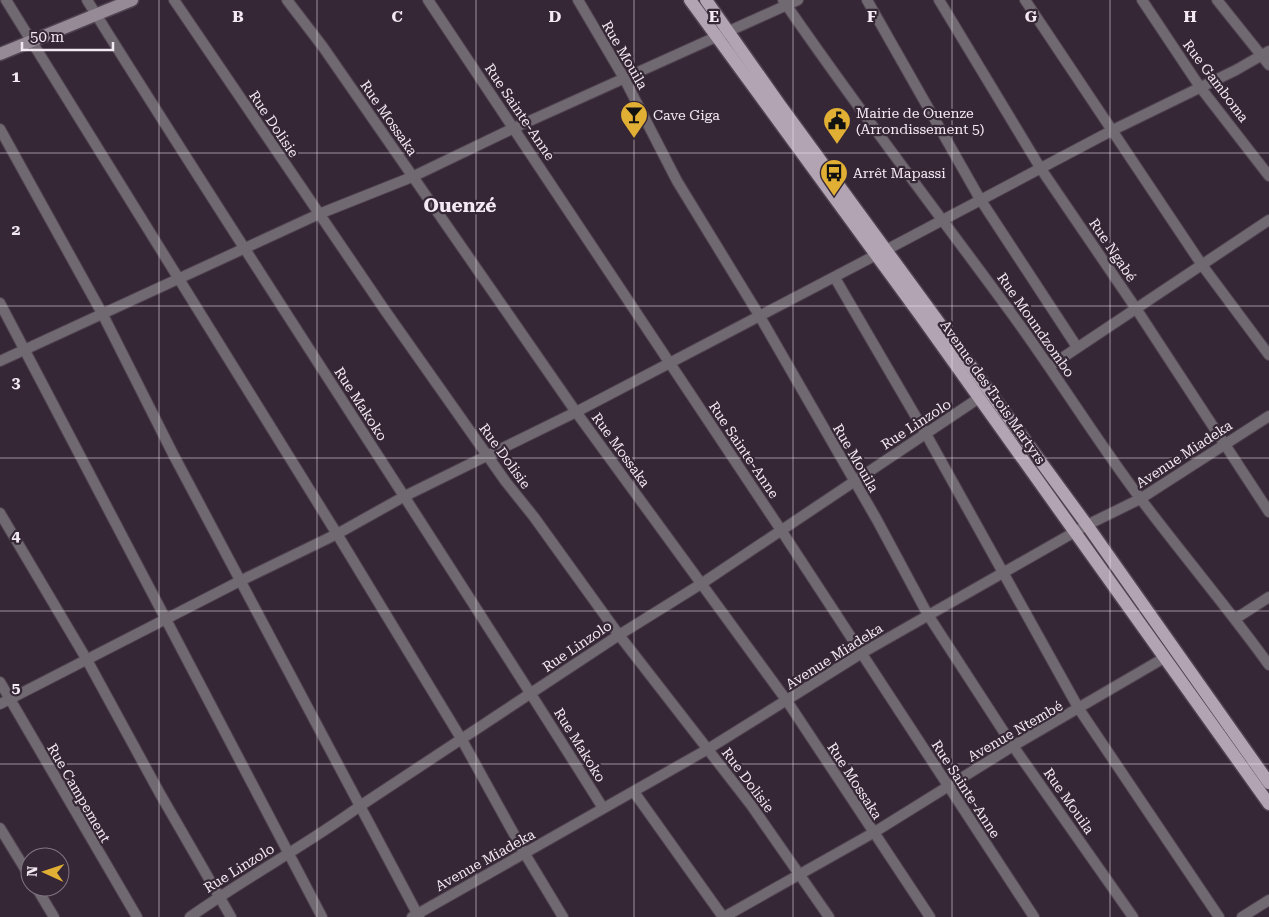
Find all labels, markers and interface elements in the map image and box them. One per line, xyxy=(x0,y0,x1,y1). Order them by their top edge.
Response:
text: B xyxy=(232,7,244,26)
text: C xyxy=(391,7,403,26)
text: D xyxy=(549,7,562,26)
text: E xyxy=(709,7,719,26)
text: F xyxy=(867,7,877,26)
text: G xyxy=(1025,7,1038,26)
text: H xyxy=(1183,7,1197,26)
street label: Rue Mouila xyxy=(599,18,651,92)
scale bar xyxy=(22,20,114,52)
text: 50 m xyxy=(30,28,65,46)
street label: Rue Gamboma xyxy=(1180,37,1252,126)
street label: Rue Sainte-Anne xyxy=(482,61,558,164)
text: 1 xyxy=(12,67,21,86)
street label: Rue Mossaka xyxy=(357,77,421,159)
street label: Rue Dolisie xyxy=(246,88,302,160)
bar icon: Cave Giga xyxy=(619,100,649,139)
place label: Mairie de Ouenze (Arrondissement 5) xyxy=(856,105,984,137)
public building icon: Mairie de Ouenze (Arrondissement 5) xyxy=(822,106,852,145)
place label: Cave Giga xyxy=(653,107,720,123)
bus stop icon: Arrêt Mapassi xyxy=(819,158,849,197)
place label: Arrêt Mapassi xyxy=(853,165,946,181)
district label: Ouenzé xyxy=(424,194,496,217)
street label: Rue Ngabé xyxy=(1086,215,1140,285)
text: 2 xyxy=(12,220,21,239)
street label: Rue Moundzombo xyxy=(994,270,1078,380)
street label: Avenue des Trois Martyrs xyxy=(937,317,1049,467)
street label: Rue Makoko xyxy=(331,364,391,444)
text: 3 xyxy=(12,373,21,392)
street label: Rue Linzolo xyxy=(878,396,954,452)
street label: Rue Sainte-Anne xyxy=(706,399,782,502)
street label: Rue Mossaka xyxy=(589,410,654,491)
street label: Avenue Miadeka xyxy=(1133,417,1235,491)
street label: Rue Dolisie xyxy=(476,420,534,492)
street label: Rue Mouila xyxy=(830,421,882,495)
text: 4 xyxy=(12,526,21,545)
street label: Rue Linzolo xyxy=(539,617,615,675)
street label: Avenue Miadeka xyxy=(782,619,886,692)
text: 5 xyxy=(12,678,21,697)
street label: Avenue Ntembé xyxy=(965,697,1066,765)
street label: Rue Makoko xyxy=(551,705,609,785)
street label: Rue Sainte-Anne xyxy=(928,737,1004,841)
street label: Rue Mossaka xyxy=(824,740,886,823)
street label: Rue Campement xyxy=(44,741,114,845)
street label: Rue Dolisie xyxy=(719,745,778,816)
street label: Rue Mouila xyxy=(1041,765,1098,837)
street label: Avenue Miadeka xyxy=(432,826,538,894)
street label: Rue Linzolo xyxy=(201,840,277,896)
north arrow xyxy=(20,847,70,897)
text: N xyxy=(24,865,40,877)

